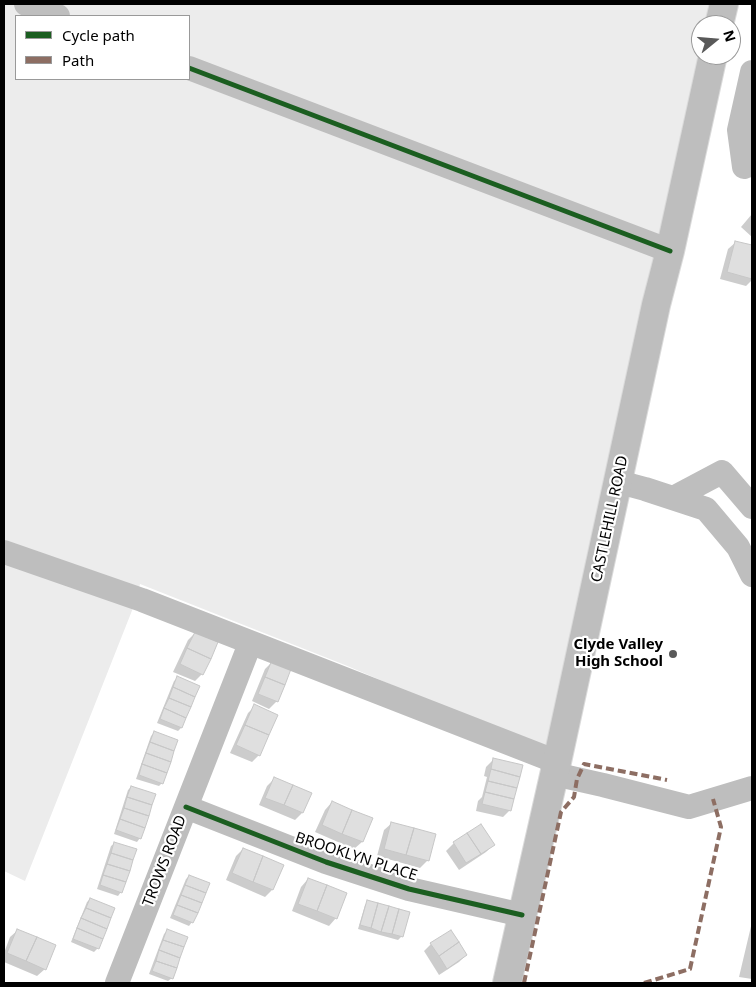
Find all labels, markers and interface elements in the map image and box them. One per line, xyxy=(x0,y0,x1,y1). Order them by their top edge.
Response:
legend xyxy=(15,15,190,80)
north arrow xyxy=(691,15,741,65)
text: Cycle path xyxy=(62,25,135,45)
text: N xyxy=(719,28,741,44)
text: Path xyxy=(62,50,94,70)
street label: CASTLEHILL ROAD xyxy=(588,454,632,584)
place label: Clyde Valley High School xyxy=(573,636,663,671)
marker: Clyde Valley High School xyxy=(667,648,679,660)
street label: TROWS ROAD xyxy=(139,813,191,909)
street label: BROOKLYN PLACE xyxy=(293,829,419,885)

